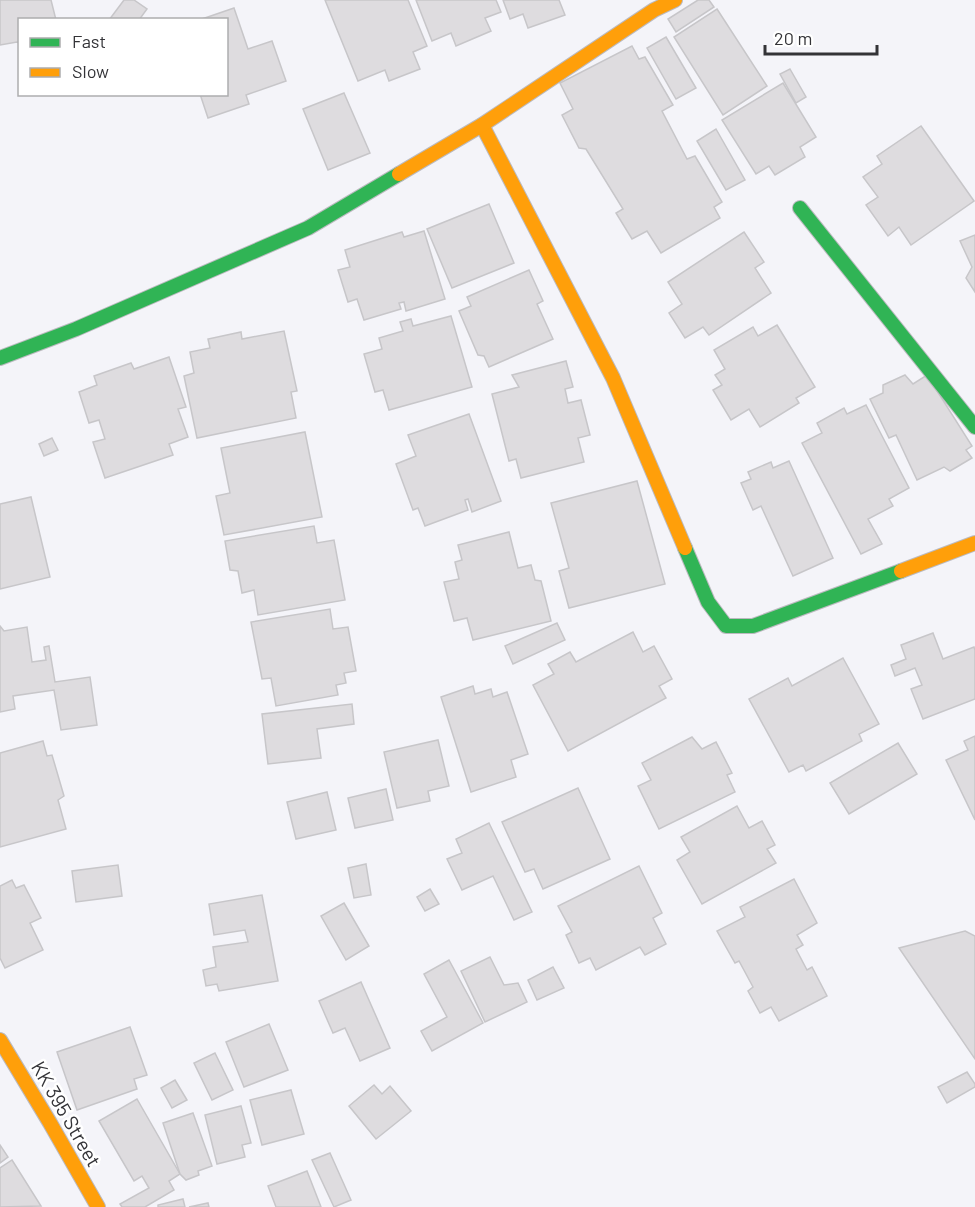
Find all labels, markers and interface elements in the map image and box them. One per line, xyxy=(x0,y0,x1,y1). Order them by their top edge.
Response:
legend xyxy=(18,18,228,96)
scale bar xyxy=(765,18,878,56)
text: 20 m xyxy=(774,27,812,49)
text: Fast xyxy=(72,30,106,52)
text: Slow xyxy=(72,60,109,82)
street label: KK 395 Street xyxy=(27,1056,107,1171)

